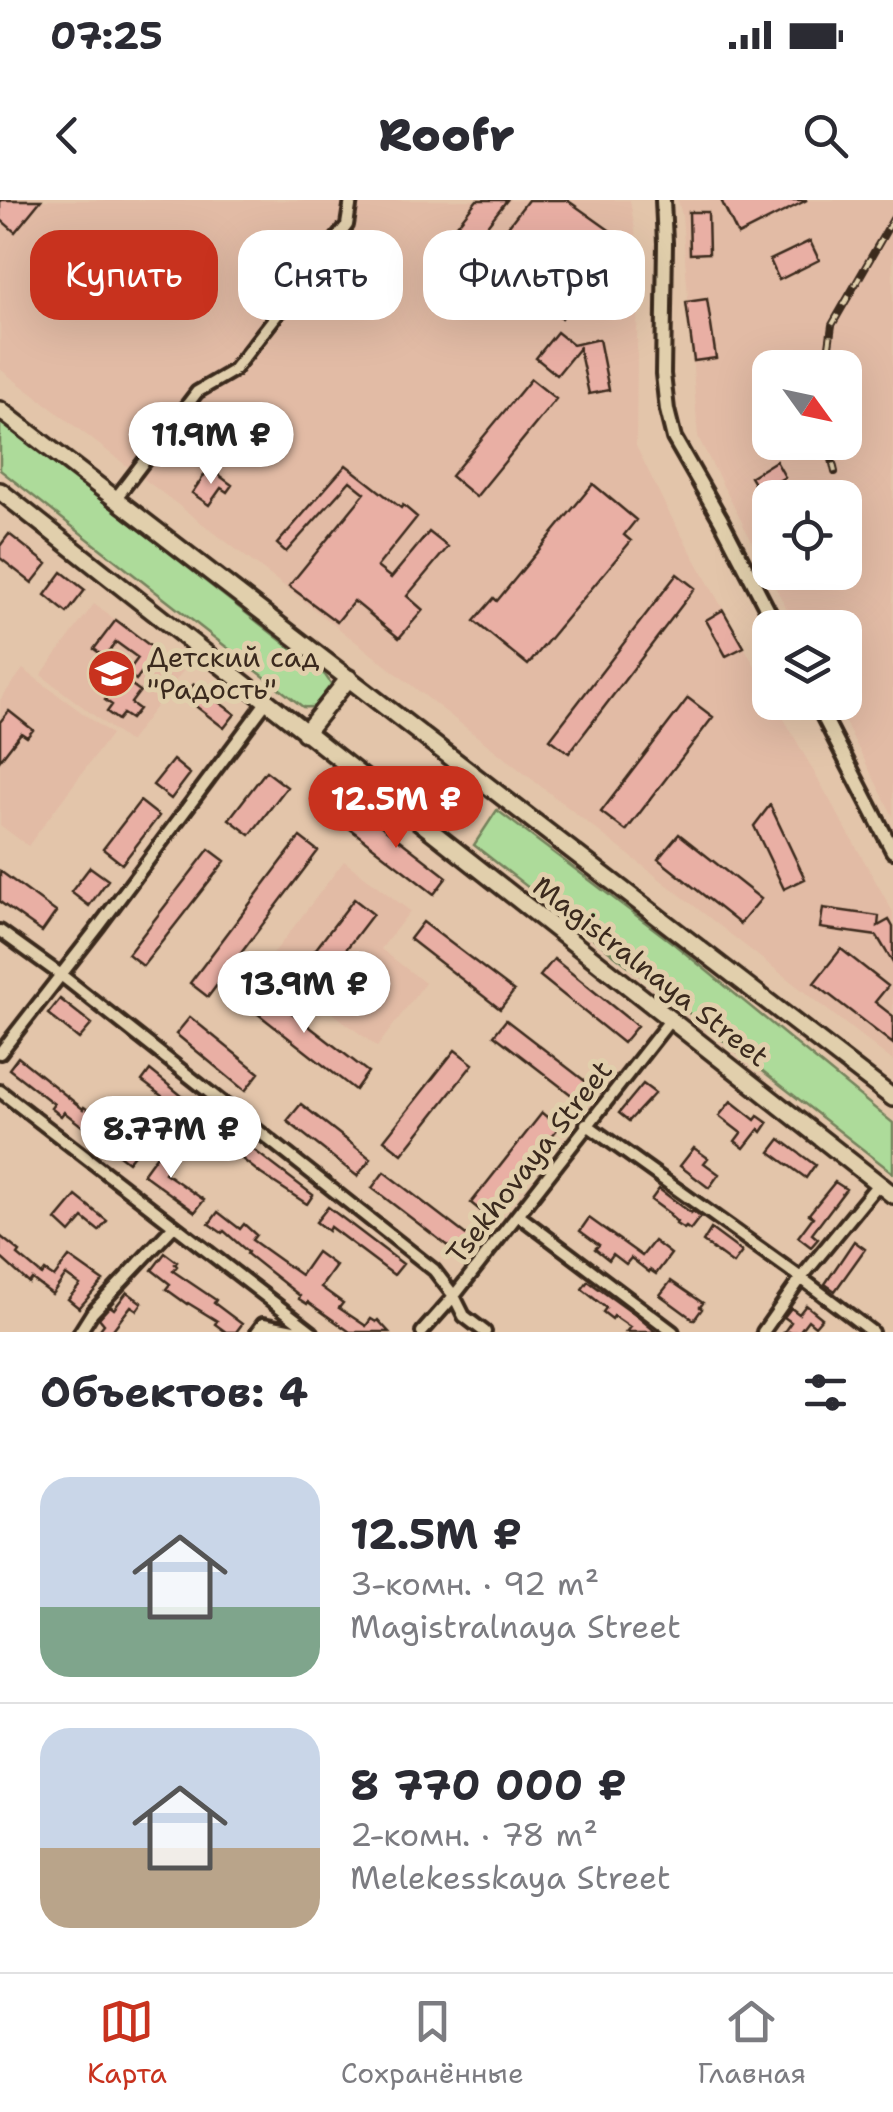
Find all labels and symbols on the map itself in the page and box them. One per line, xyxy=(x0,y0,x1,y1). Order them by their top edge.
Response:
north arrow xyxy=(752,350,862,460)
pin: 11.9M ₽ xyxy=(119,402,303,487)
place label: Детский сад "Радость" xyxy=(147,638,320,708)
school or university icon: Детский сад "Радость" xyxy=(86,647,138,699)
pin: 12.5M ₽ xyxy=(304,766,488,851)
street label: Magistralnaya Street xyxy=(525,867,777,1075)
pin: 13.9M ₽ xyxy=(212,951,396,1036)
street label: Tsekhovaya Street xyxy=(437,1052,621,1272)
pin: 8.77M ₽ xyxy=(79,1096,263,1181)

